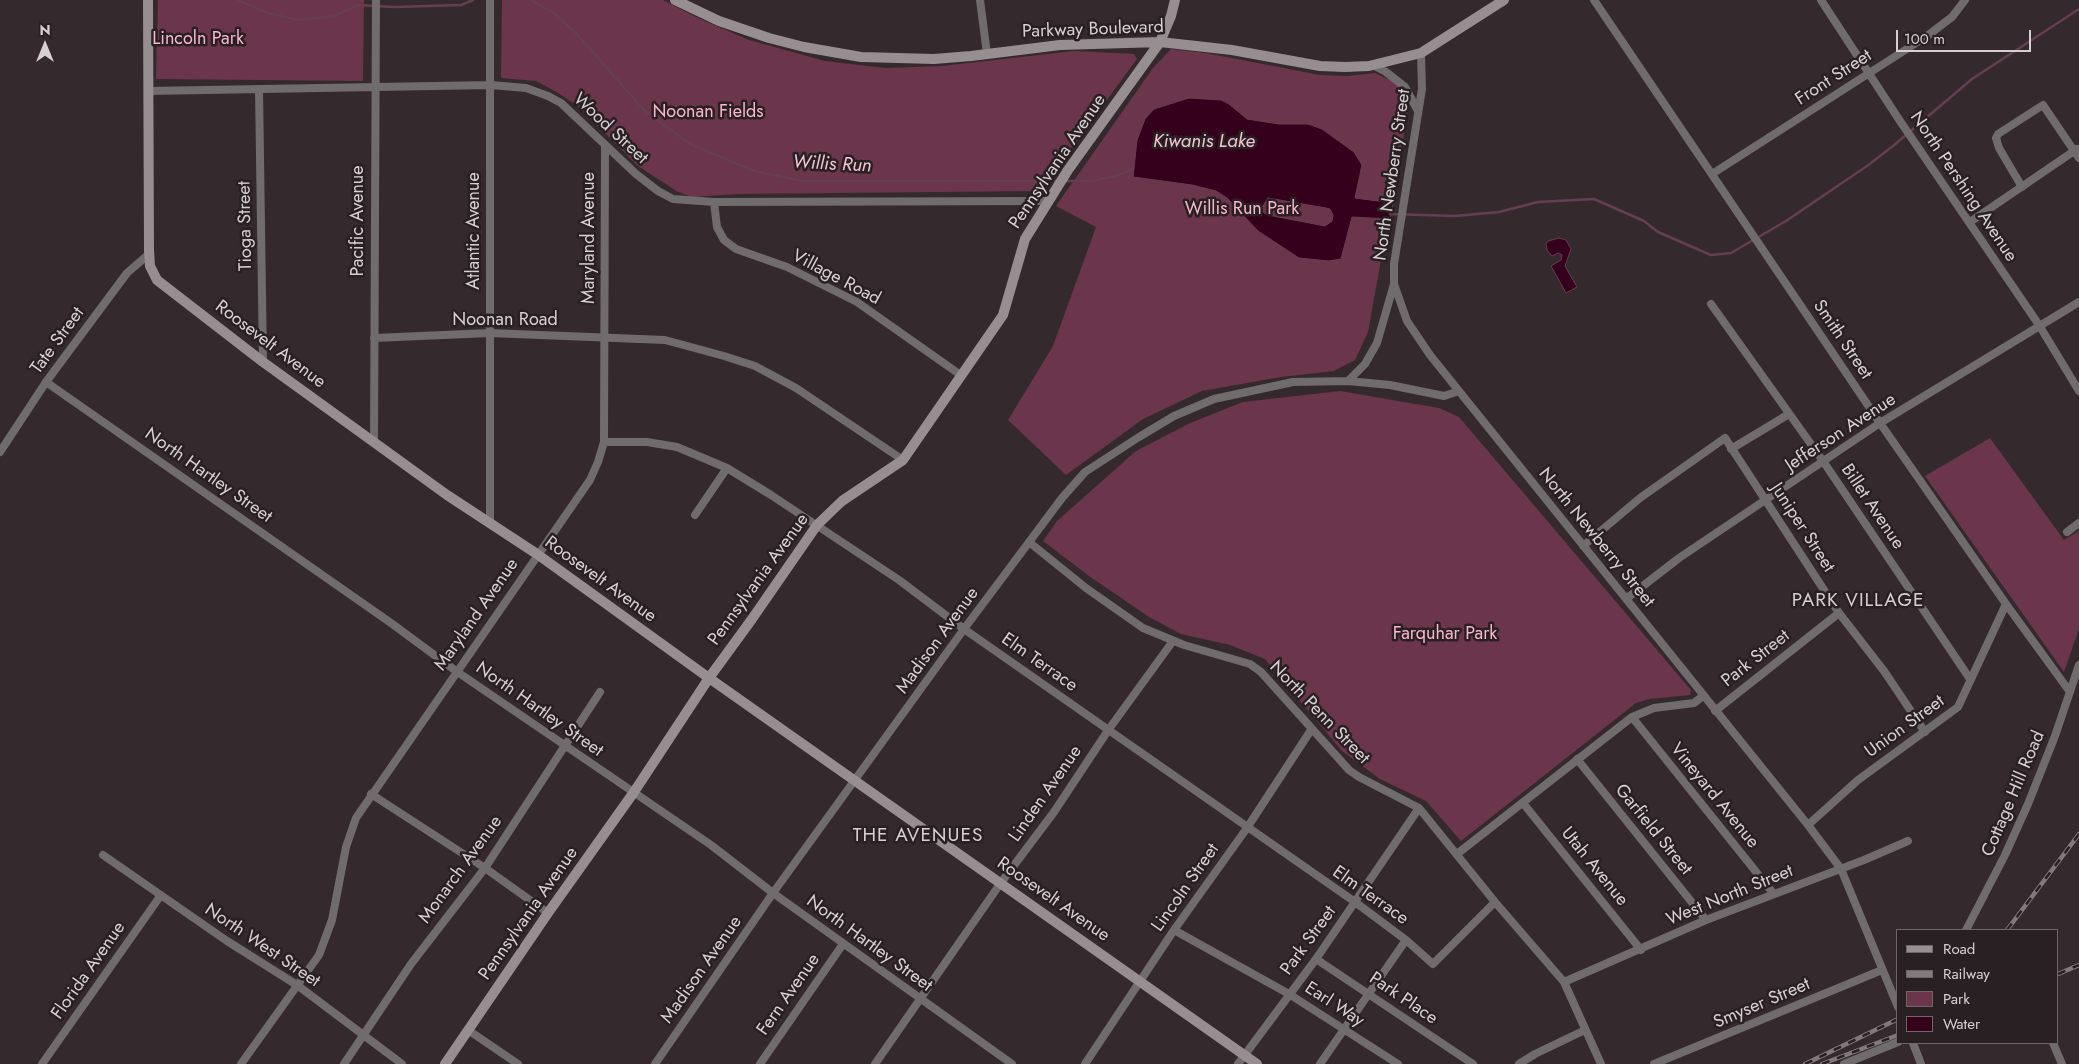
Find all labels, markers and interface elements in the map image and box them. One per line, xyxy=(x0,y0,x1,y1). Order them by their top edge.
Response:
street label: Parkway Boulevard xyxy=(1022,17,1164,43)
north arrow xyxy=(20,20,70,70)
text: N xyxy=(39,20,51,40)
scale bar xyxy=(1899,20,2034,52)
text: 100 m xyxy=(1904,28,1945,50)
park label: Lincoln Park xyxy=(152,29,244,51)
street label: Front Street xyxy=(1792,45,1876,111)
street label: North Newberry Street xyxy=(1370,88,1416,262)
street label: Wood Street xyxy=(568,89,652,169)
street label: Pennsylvania Avenue xyxy=(1005,91,1111,233)
park label: Noonan Fields xyxy=(652,102,764,124)
street label: North Pershing Avenue xyxy=(1905,108,2021,266)
water label: Kiwanis Lake xyxy=(1153,131,1255,153)
water label: Willis Run xyxy=(792,152,872,178)
street label: Pacific Avenue xyxy=(348,165,370,277)
street label: Atlantic Avenue xyxy=(464,172,486,290)
street label: Maryland Avenue xyxy=(579,172,601,304)
street label: Tioga Street xyxy=(234,181,258,271)
park label: Willis Run Park xyxy=(1185,199,1299,221)
street label: Village Road xyxy=(788,246,884,310)
street label: Roosevelt Avenue xyxy=(210,296,330,394)
street label: Smith Street xyxy=(1808,296,1876,384)
street label: Tate Street xyxy=(27,303,89,379)
street label: Noonan Road xyxy=(452,310,558,332)
street label: Jefferson Avenue xyxy=(1782,389,1900,477)
street label: North Hartley Street xyxy=(140,424,276,528)
street label: Billet Avenue xyxy=(1836,460,1908,554)
street label: North Newberry Street xyxy=(1533,464,1659,612)
street label: Juniper Street xyxy=(1765,479,1839,577)
street label: Pennsylvania Avenue xyxy=(704,510,814,650)
street label: Roosevelt Avenue xyxy=(540,532,660,628)
street label: Maryland Avenue xyxy=(430,555,524,675)
street label: Madison Avenue xyxy=(892,584,984,698)
district label: PARK VILLAGE xyxy=(1790,590,1926,612)
park label: Farquhar Park xyxy=(1393,624,1497,646)
street label: Park Street xyxy=(1718,626,1794,692)
street label: Elm Terrace xyxy=(997,629,1081,697)
street label: North Penn Street xyxy=(1264,657,1374,769)
street label: North Hartley Street xyxy=(471,658,607,762)
street label: Union Street xyxy=(1861,691,1949,763)
street label: Cottage Hill Road xyxy=(1978,728,2050,860)
street label: Vineyard Avenue xyxy=(1665,739,1763,853)
street label: Linden Avenue xyxy=(1005,742,1087,846)
street label: Garfield Street xyxy=(1610,780,1696,880)
street label: Monarch Avenue xyxy=(415,812,507,928)
street label: Utah Avenue xyxy=(1556,823,1632,911)
district label: THE AVENUES xyxy=(851,825,985,847)
street label: Lincoln Street xyxy=(1148,840,1224,936)
street label: Pennsylvania Avenue xyxy=(475,843,583,985)
street label: Roosevelt Avenue xyxy=(992,853,1114,947)
street label: West North Street xyxy=(1664,861,1796,931)
street label: Elm Terrace xyxy=(1328,862,1412,930)
street label: North Hartley Street xyxy=(802,891,936,997)
street label: North West Street xyxy=(200,899,324,993)
street label: Park Street xyxy=(1277,902,1341,980)
street label: Madison Avenue xyxy=(657,912,747,1028)
street label: Florida Avenue xyxy=(47,918,131,1024)
legend xyxy=(1896,929,2059,1044)
text: Road xyxy=(1943,938,1975,960)
street label: Fern Avenue xyxy=(753,950,825,1040)
text: Railway xyxy=(1943,963,1990,985)
street label: Park Place xyxy=(1365,968,1441,1030)
street label: Smyser Street xyxy=(1710,974,1814,1034)
street label: Earl Way xyxy=(1300,978,1368,1032)
text: Park xyxy=(1943,988,1970,1010)
text: Water xyxy=(1943,1013,1980,1035)

